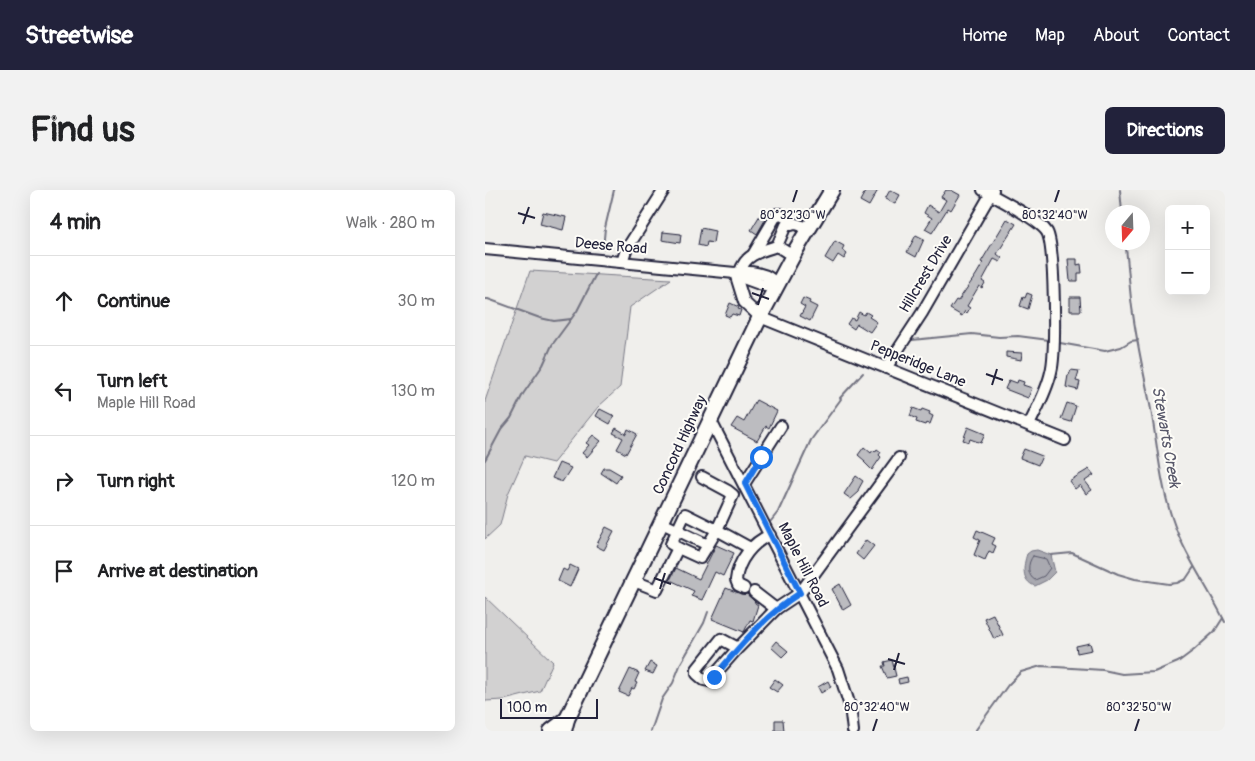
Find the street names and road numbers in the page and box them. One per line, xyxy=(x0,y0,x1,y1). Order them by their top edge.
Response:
street label: Hillcrest Drive xyxy=(895,231,957,316)
street label: Deese Road xyxy=(574,233,648,259)
street label: Pepperidge Lane xyxy=(867,336,969,392)
street label: Concord Highway xyxy=(649,392,712,498)
street label: Maple Hill Road xyxy=(773,519,833,611)

